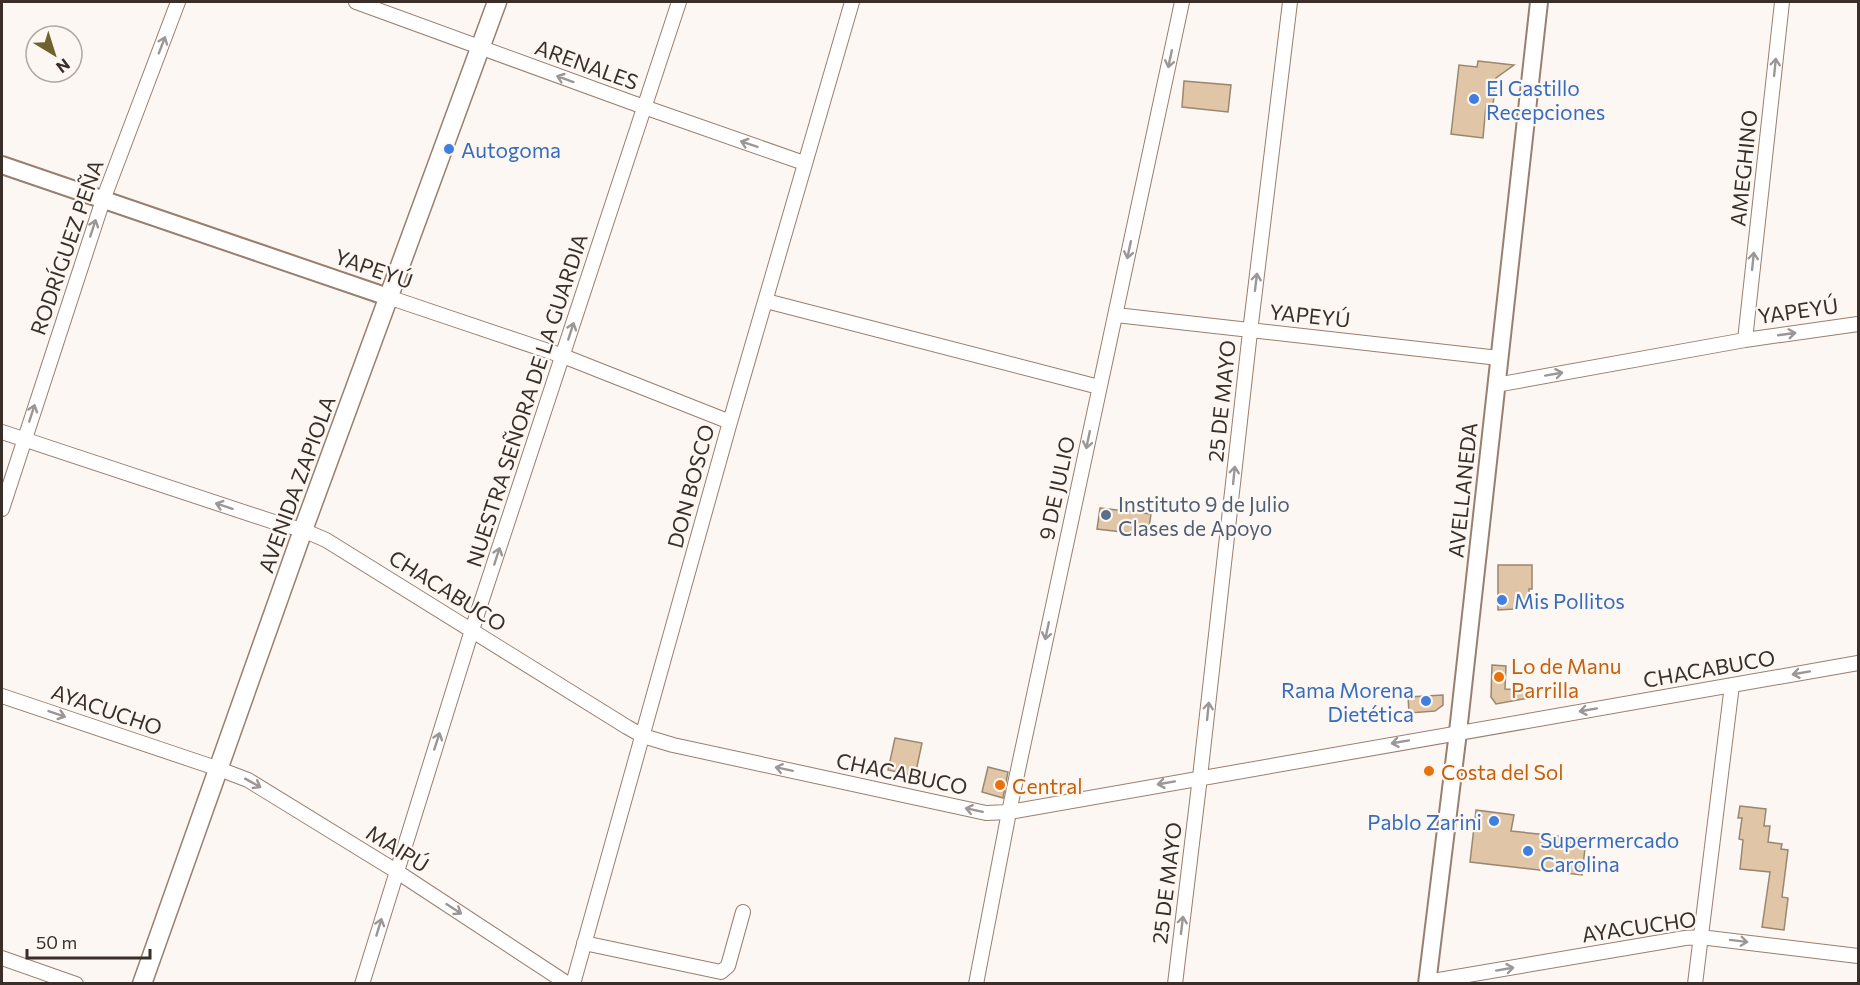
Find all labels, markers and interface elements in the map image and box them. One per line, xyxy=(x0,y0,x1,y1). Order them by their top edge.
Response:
north arrow xyxy=(24,24,84,84)
street label: ARENALES xyxy=(532,34,642,94)
one-way arrow xyxy=(157,37,168,55)
one-way arrow xyxy=(1164,48,1175,68)
text: N xyxy=(53,55,74,77)
one-way arrow xyxy=(1770,58,1781,77)
one-way arrow xyxy=(557,72,575,83)
place label: El Castillo Recepciones xyxy=(1486,75,1605,124)
marker: El Castillo Recepciones xyxy=(1467,92,1481,106)
street label: AMEGHINO xyxy=(1724,108,1762,228)
place label: Autogoma xyxy=(461,137,561,162)
one-way arrow xyxy=(740,138,759,149)
marker: Autogoma xyxy=(442,142,456,156)
street label: RODRÍGUEZ PEÑA xyxy=(24,156,108,338)
one-way arrow xyxy=(89,219,100,238)
street label: NUESTRA SEÑORA DE LA GUARDIA xyxy=(460,230,592,570)
one-way arrow xyxy=(1123,240,1135,259)
street label: YAPEYÚ xyxy=(332,243,416,293)
one-way arrow xyxy=(1748,251,1759,271)
one-way arrow xyxy=(1250,272,1261,292)
street label: YAPEYÚ xyxy=(1756,292,1840,328)
street label: YAPEYÚ xyxy=(1268,298,1352,332)
one-way arrow xyxy=(567,322,578,341)
one-way arrow xyxy=(1777,328,1797,339)
street label: 25 DE MAYO xyxy=(1202,339,1240,463)
one-way arrow xyxy=(1543,368,1563,379)
street label: AVENIDA ZAPIOLA xyxy=(252,392,340,576)
one-way arrow xyxy=(27,404,38,423)
street label: DON BOSCO xyxy=(661,421,719,551)
street label: AVELLANEDA xyxy=(1442,421,1482,559)
one-way arrow xyxy=(1082,430,1093,449)
street label: 9 DE JULIO xyxy=(1033,434,1079,542)
one-way arrow xyxy=(1229,466,1240,486)
place label: Instituto 9 de Julio Clases de Apoyo xyxy=(1118,491,1290,540)
one-way arrow xyxy=(215,500,234,511)
marker: Instituto 9 de Julio Clases de Apoyo xyxy=(1099,508,1113,522)
street label: CHACABUCO xyxy=(385,544,511,636)
one-way arrow xyxy=(492,547,503,566)
place label: Mis Pollitos xyxy=(1514,588,1625,613)
marker: Mis Pollitos xyxy=(1495,593,1509,607)
one-way arrow xyxy=(1041,620,1052,640)
street label: CHACABUCO xyxy=(1641,644,1777,692)
place label: Lo de Manu Parrilla xyxy=(1511,653,1621,702)
one-way arrow xyxy=(1792,668,1811,679)
marker: Lo de Manu Parrilla xyxy=(1492,670,1506,684)
place label: Rama Morena Dietética xyxy=(1281,677,1414,726)
street label: AYACUCHO xyxy=(48,678,166,740)
marker: Rama Morena Dietética xyxy=(1419,694,1433,708)
one-way arrow xyxy=(1203,701,1214,721)
one-way arrow xyxy=(1579,705,1598,716)
one-way arrow xyxy=(47,709,66,720)
one-way arrow xyxy=(432,732,443,751)
one-way arrow xyxy=(1391,737,1410,748)
street label: CHACABUCO xyxy=(834,747,970,799)
place label: Costa del Sol xyxy=(1441,759,1564,784)
one-way arrow xyxy=(775,763,794,774)
marker: Costa del Sol xyxy=(1422,764,1436,778)
place label: Central xyxy=(1012,773,1083,798)
one-way arrow xyxy=(244,778,261,790)
marker: Central xyxy=(993,778,1007,792)
one-way arrow xyxy=(1157,778,1177,789)
one-way arrow xyxy=(965,804,984,816)
place label: Pablo Zarini xyxy=(1367,809,1482,834)
marker: Pablo Zarini xyxy=(1487,814,1501,828)
street label: MAIPÚ xyxy=(362,819,434,877)
street label: 25 DE MAYO xyxy=(1146,821,1186,945)
place label: Supermercado Carolina xyxy=(1540,827,1679,876)
marker: Supermercado Carolina xyxy=(1521,844,1535,858)
one-way arrow xyxy=(445,903,462,915)
street label: AYACUCHO xyxy=(1580,906,1698,946)
one-way arrow xyxy=(1177,916,1188,936)
one-way arrow xyxy=(374,918,385,937)
scale bar xyxy=(27,922,150,960)
text: 50 m xyxy=(36,931,77,953)
one-way arrow xyxy=(1729,936,1748,947)
one-way arrow xyxy=(1495,963,1514,974)

